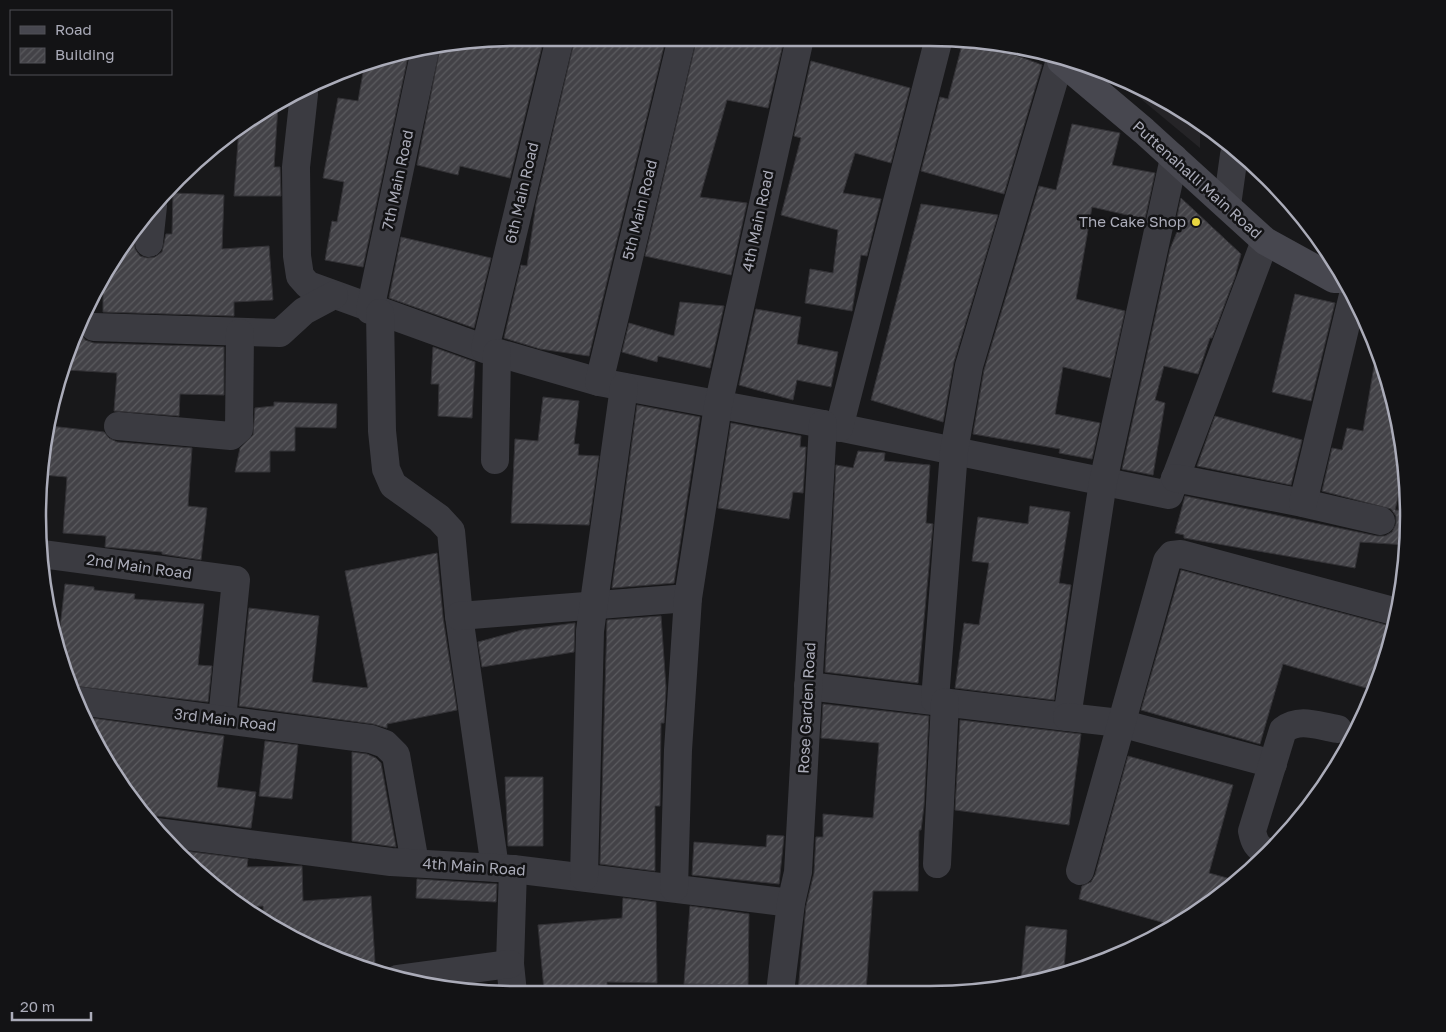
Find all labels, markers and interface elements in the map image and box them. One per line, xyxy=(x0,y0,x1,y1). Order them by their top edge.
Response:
legend xyxy=(10,10,172,75)
text: Road xyxy=(55,20,92,38)
text: Building xyxy=(55,45,115,63)
street label: Puttenahalli Main Road xyxy=(1129,117,1266,242)
street label: 7th Main Road xyxy=(378,128,416,232)
street label: 6th Main Road xyxy=(501,140,541,245)
street label: 5th Main Road xyxy=(618,158,660,262)
street label: 4th Main Road xyxy=(737,168,777,273)
place label: The Cake Shop xyxy=(1079,212,1186,230)
marker: The Cake Shop xyxy=(1190,216,1202,228)
street label: 2nd Main Road xyxy=(85,550,193,582)
street label: Rose Garden Road xyxy=(794,642,818,774)
street label: 3rd Main Road xyxy=(173,704,277,734)
street label: 4th Main Road xyxy=(422,853,526,879)
scale bar xyxy=(12,990,91,1022)
text: 20 m xyxy=(20,997,55,1015)

